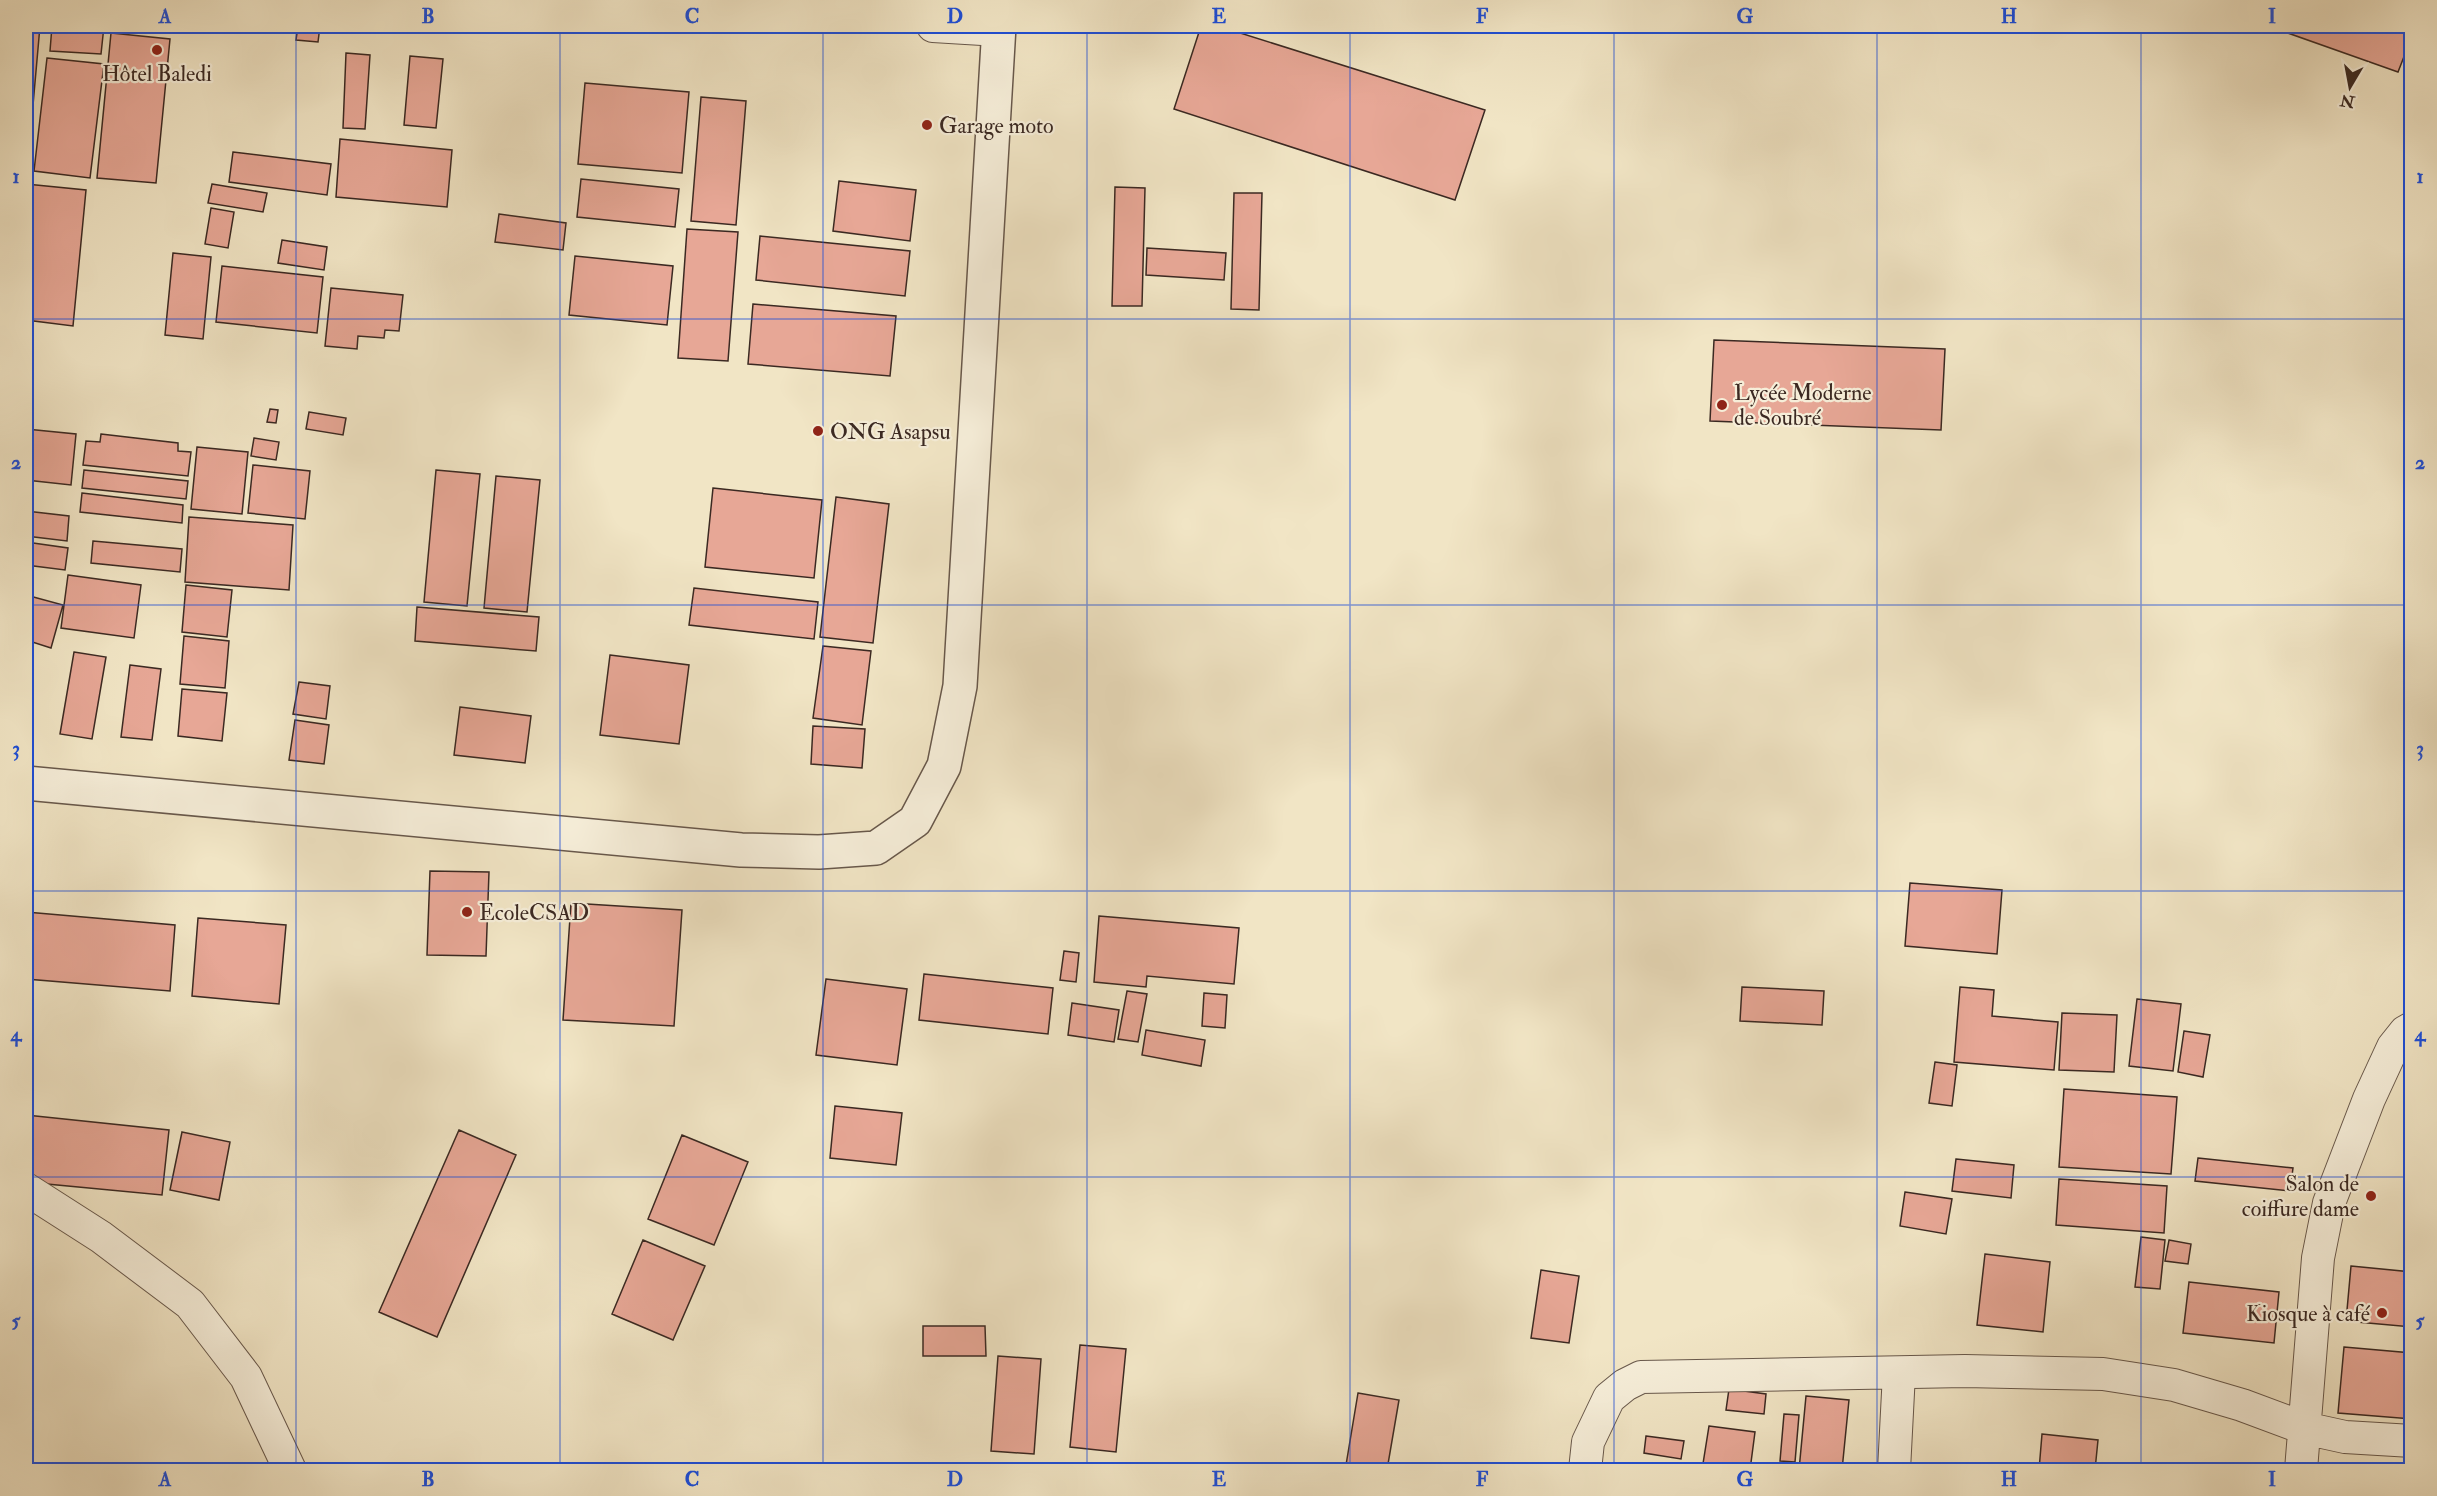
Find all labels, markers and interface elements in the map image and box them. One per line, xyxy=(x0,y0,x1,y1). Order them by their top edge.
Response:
text: A xyxy=(158,4,172,29)
text: B xyxy=(421,4,435,29)
text: C xyxy=(685,4,699,29)
text: D xyxy=(947,4,963,29)
text: E xyxy=(1212,4,1227,29)
text: F xyxy=(1476,4,1489,29)
text: G xyxy=(1737,4,1754,29)
text: H xyxy=(2001,4,2017,29)
text: I xyxy=(2268,4,2276,29)
marker: Hôtel Baledi xyxy=(150,43,164,57)
north arrow xyxy=(2320,57,2380,117)
place label: Hôtel Baledi xyxy=(102,60,212,88)
text: N xyxy=(2338,90,2357,112)
place label: Garage moto xyxy=(939,112,1054,140)
marker: Garage moto xyxy=(920,118,934,132)
text: 1 xyxy=(12,164,20,189)
text: 1 xyxy=(2416,164,2424,189)
place label: Lycée Moderne de Soubré xyxy=(1734,379,1871,432)
marker: Lycée Moderne de Soubré xyxy=(1715,398,1729,412)
place label: ONG Asapsu xyxy=(830,418,951,447)
marker: ONG Asapsu xyxy=(811,424,825,438)
text: 2 xyxy=(11,450,21,475)
text: 2 xyxy=(2415,450,2425,475)
text: 3 xyxy=(12,736,20,761)
text: 3 xyxy=(2416,736,2424,761)
place label: EcoleCSAD xyxy=(479,899,589,927)
marker: EcoleCSAD xyxy=(460,905,474,919)
text: 4 xyxy=(10,1022,23,1047)
text: 4 xyxy=(2414,1022,2427,1047)
place label: Salon de coiffure dame xyxy=(2242,1170,2359,1223)
marker: Salon de coiffure dame xyxy=(2364,1189,2378,1203)
place label: Kiosque à café xyxy=(2246,1300,2371,1328)
marker: Kiosque à café xyxy=(2375,1306,2389,1320)
text: 5 xyxy=(12,1308,22,1333)
text: 5 xyxy=(2416,1308,2426,1333)
text: A xyxy=(158,1467,172,1492)
text: B xyxy=(421,1467,435,1492)
text: C xyxy=(685,1467,699,1492)
text: D xyxy=(947,1467,963,1492)
text: E xyxy=(1212,1467,1227,1492)
text: F xyxy=(1476,1467,1489,1492)
text: G xyxy=(1737,1467,1754,1492)
text: H xyxy=(2001,1467,2017,1492)
text: I xyxy=(2268,1467,2276,1492)

